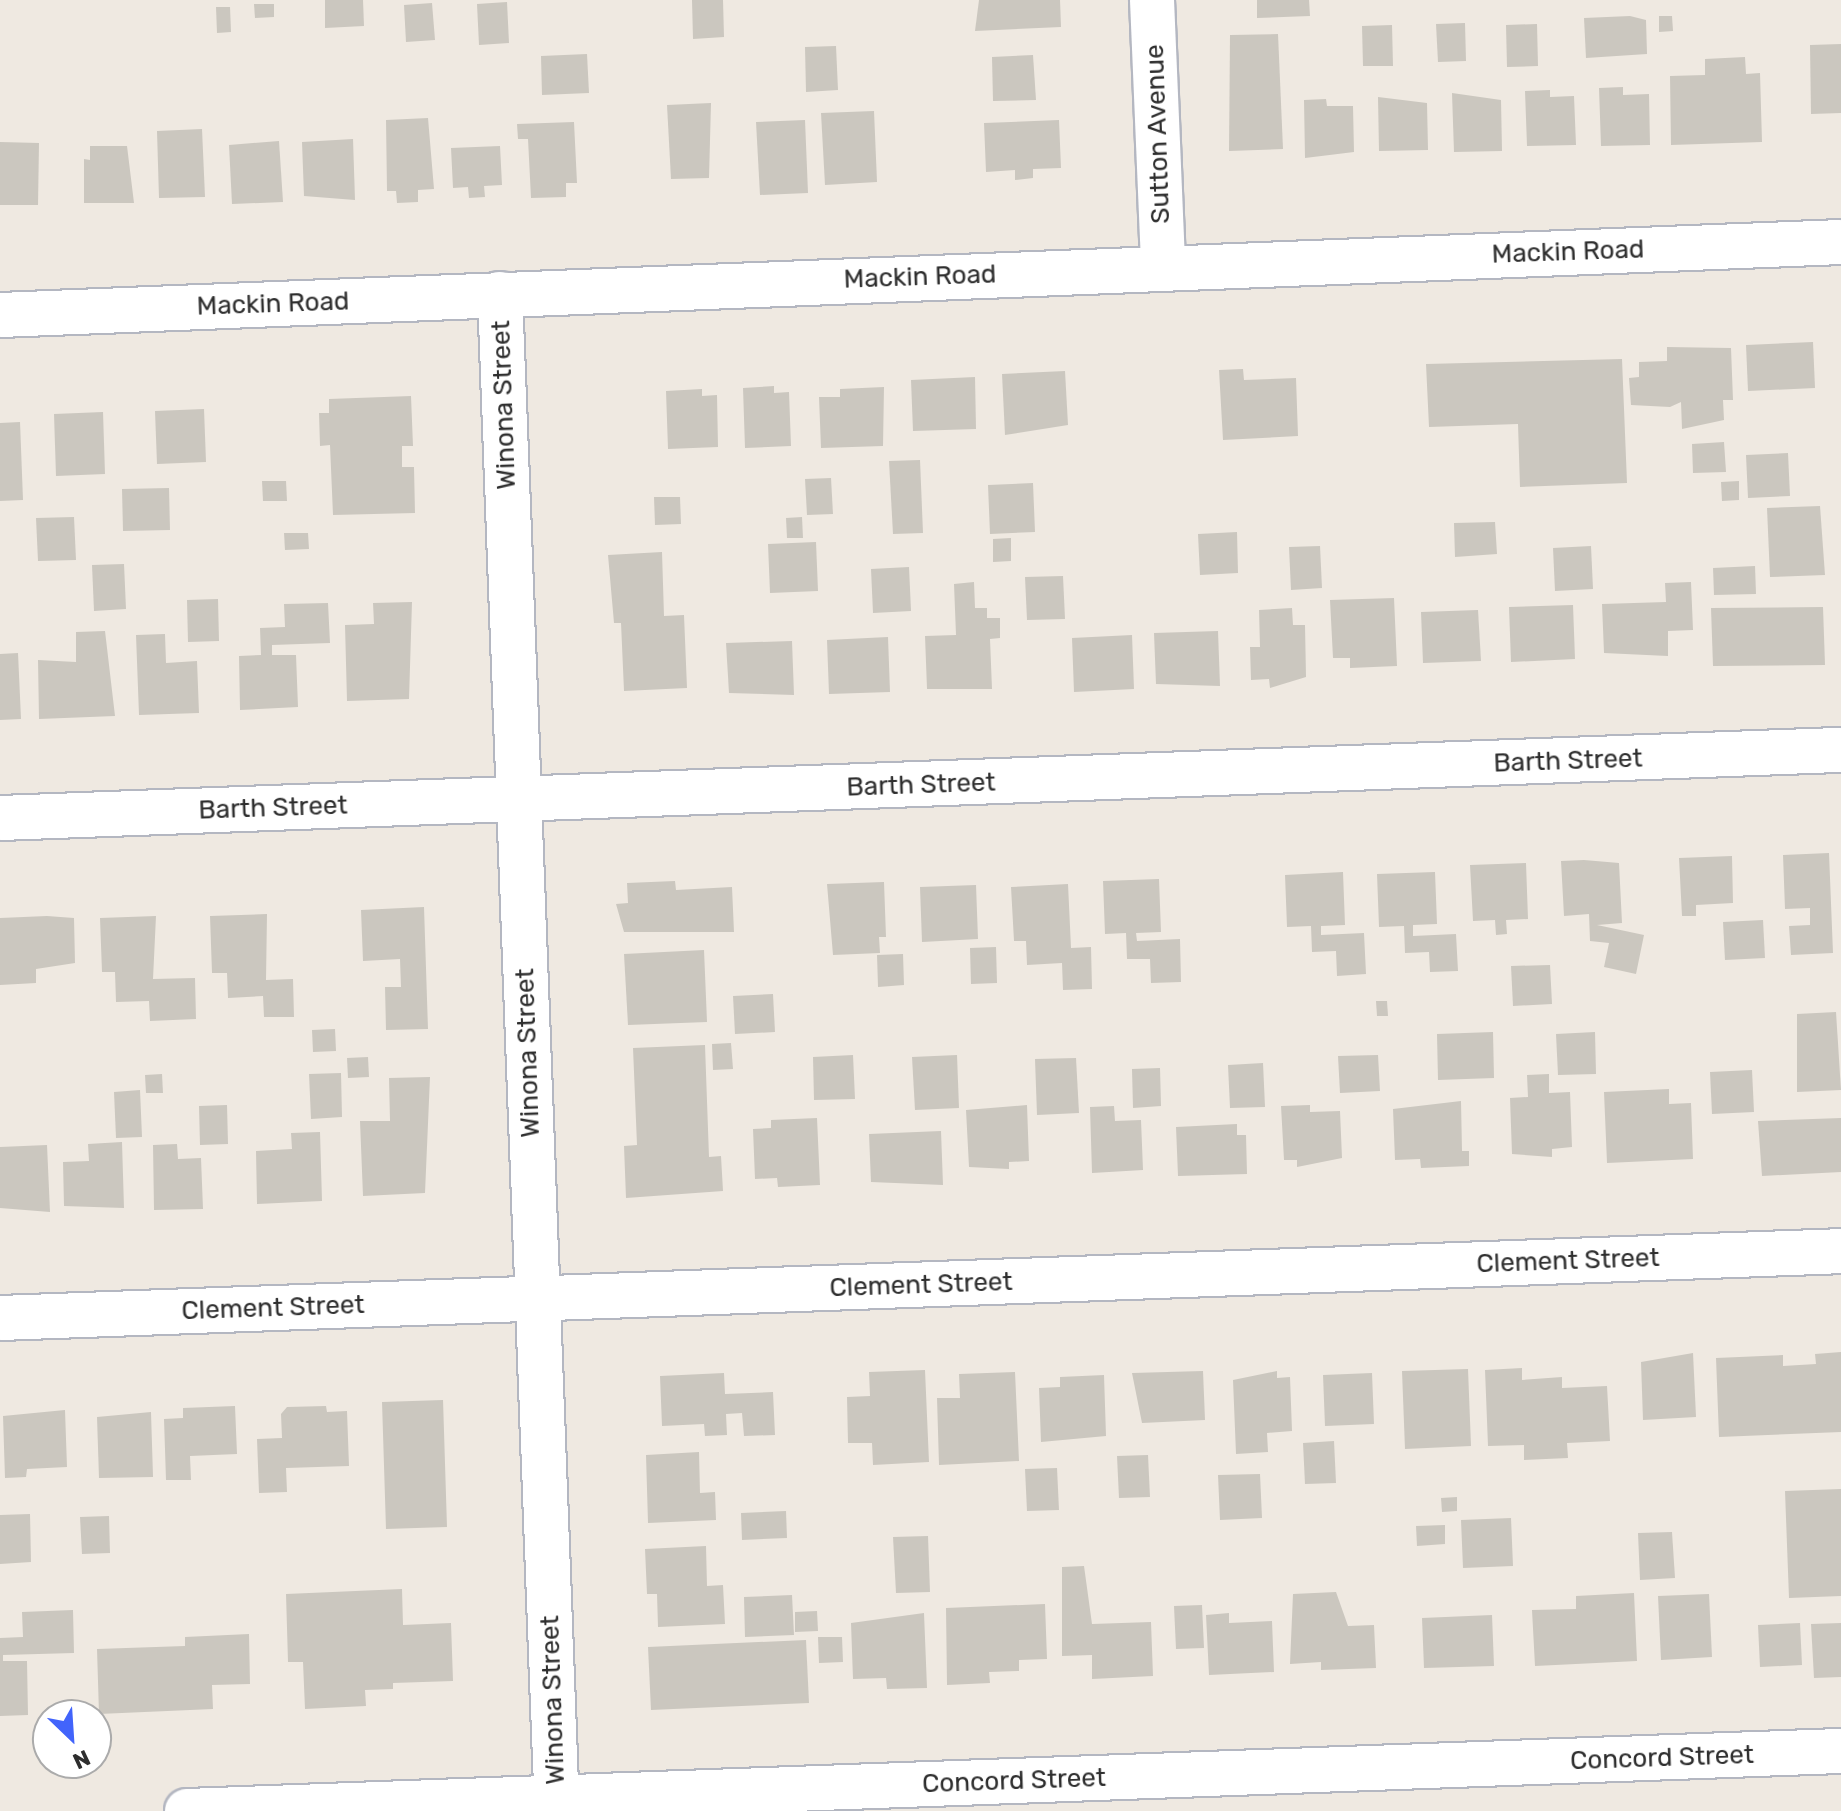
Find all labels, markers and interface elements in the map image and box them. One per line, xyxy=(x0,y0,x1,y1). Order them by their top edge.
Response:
street label: Sutton Avenue xyxy=(1139,43,1177,225)
street label: Mackin Road xyxy=(1491,234,1645,270)
street label: Mackin Road xyxy=(843,259,997,295)
street label: Mackin Road xyxy=(196,286,350,322)
street label: Winona Street xyxy=(485,320,523,490)
street label: Barth Street xyxy=(1493,743,1643,779)
street label: Barth Street xyxy=(846,767,996,803)
street label: Barth Street xyxy=(198,790,348,826)
street label: Winona Street xyxy=(509,968,547,1138)
street label: Clement Street xyxy=(1476,1242,1660,1280)
street label: Clement Street xyxy=(829,1266,1013,1304)
street label: Clement Street xyxy=(181,1289,365,1327)
street label: Winona Street xyxy=(534,1615,572,1785)
north arrow xyxy=(32,1699,112,1779)
street label: Concord Street xyxy=(1570,1739,1754,1777)
text: N xyxy=(69,1744,94,1775)
street label: Concord Street xyxy=(922,1762,1106,1800)

